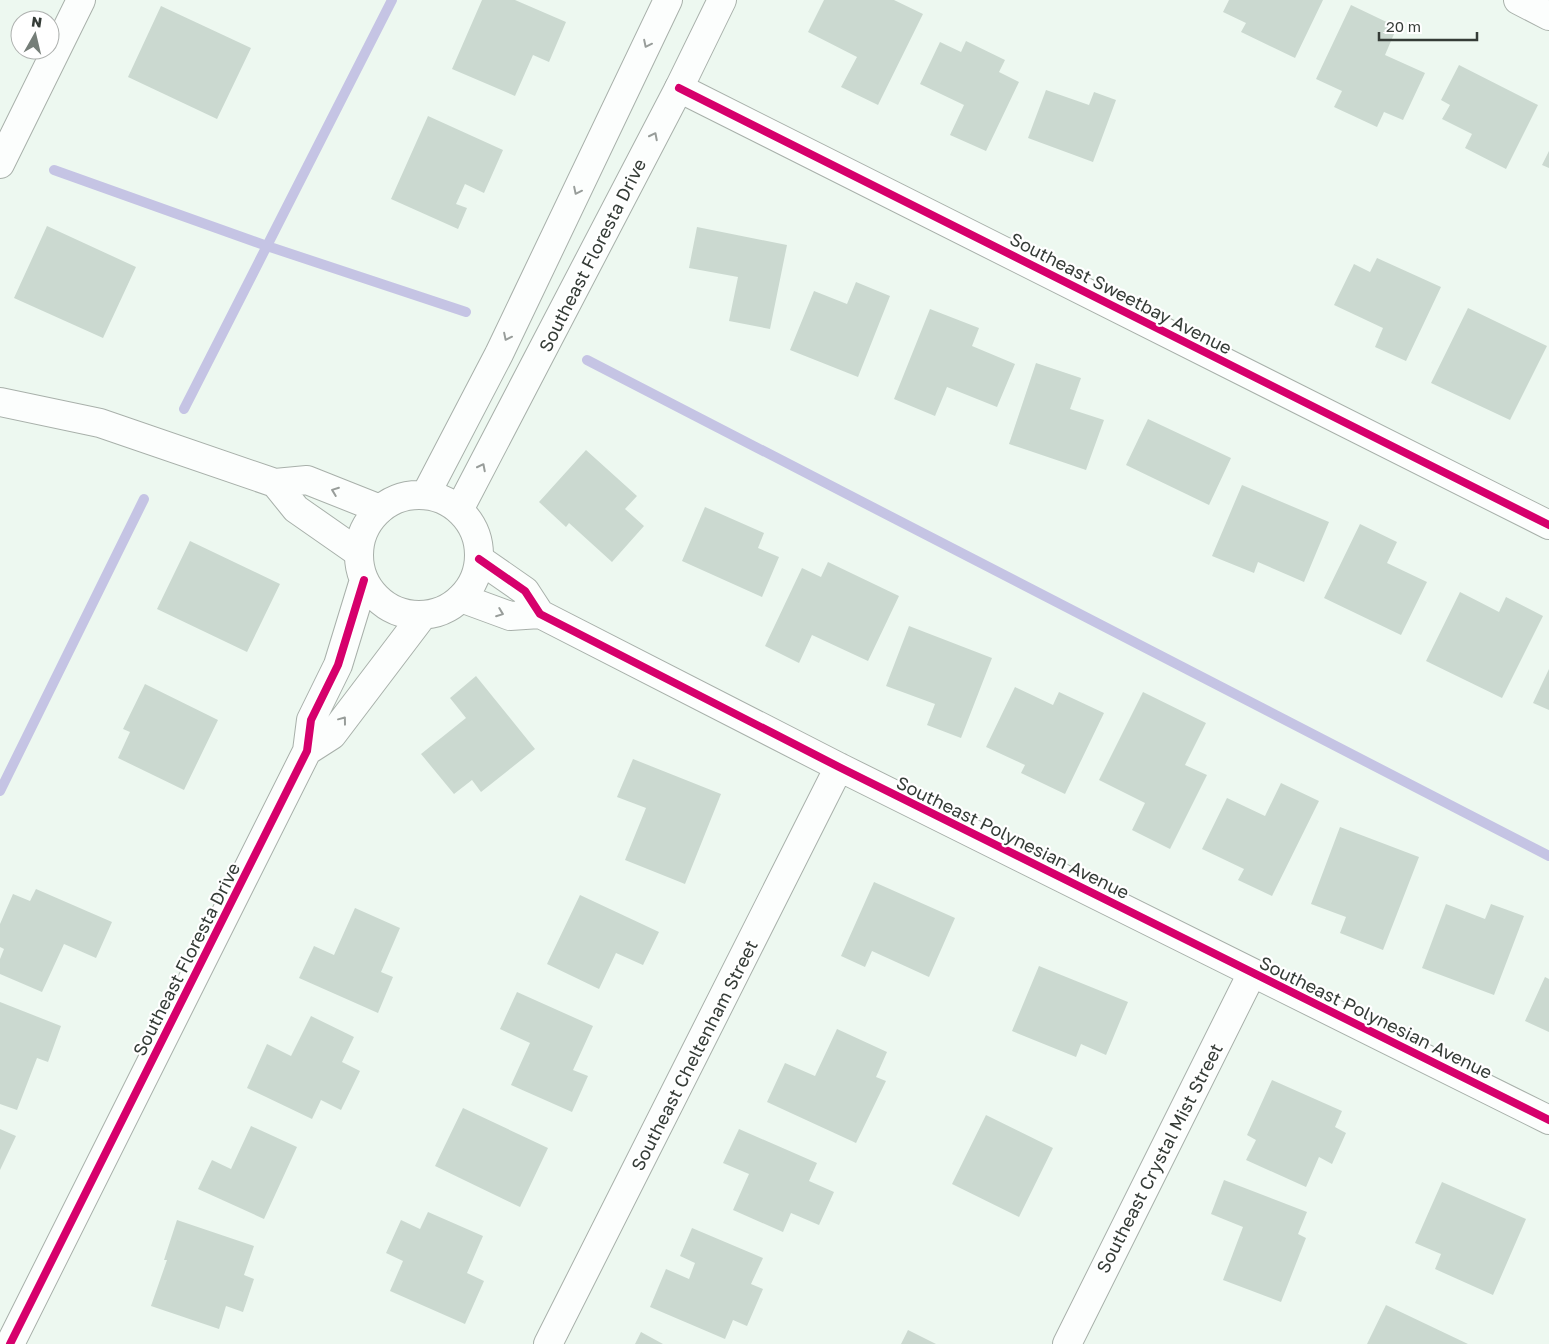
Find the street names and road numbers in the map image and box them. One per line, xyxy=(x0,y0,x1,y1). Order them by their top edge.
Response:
street label: Southeast Floresta Drive xyxy=(534,155,650,355)
street label: Southeast Sweetbay Avenue xyxy=(1006,227,1236,359)
street label: Southeast Polynesian Avenue xyxy=(893,771,1133,903)
street label: Southeast Floresta Drive xyxy=(128,859,244,1059)
street label: Southeast Cheltenham Street xyxy=(626,936,762,1174)
street label: Southeast Polynesian Avenue xyxy=(1256,951,1496,1083)
street label: Southeast Crystal Mist Street xyxy=(1091,1039,1227,1277)

